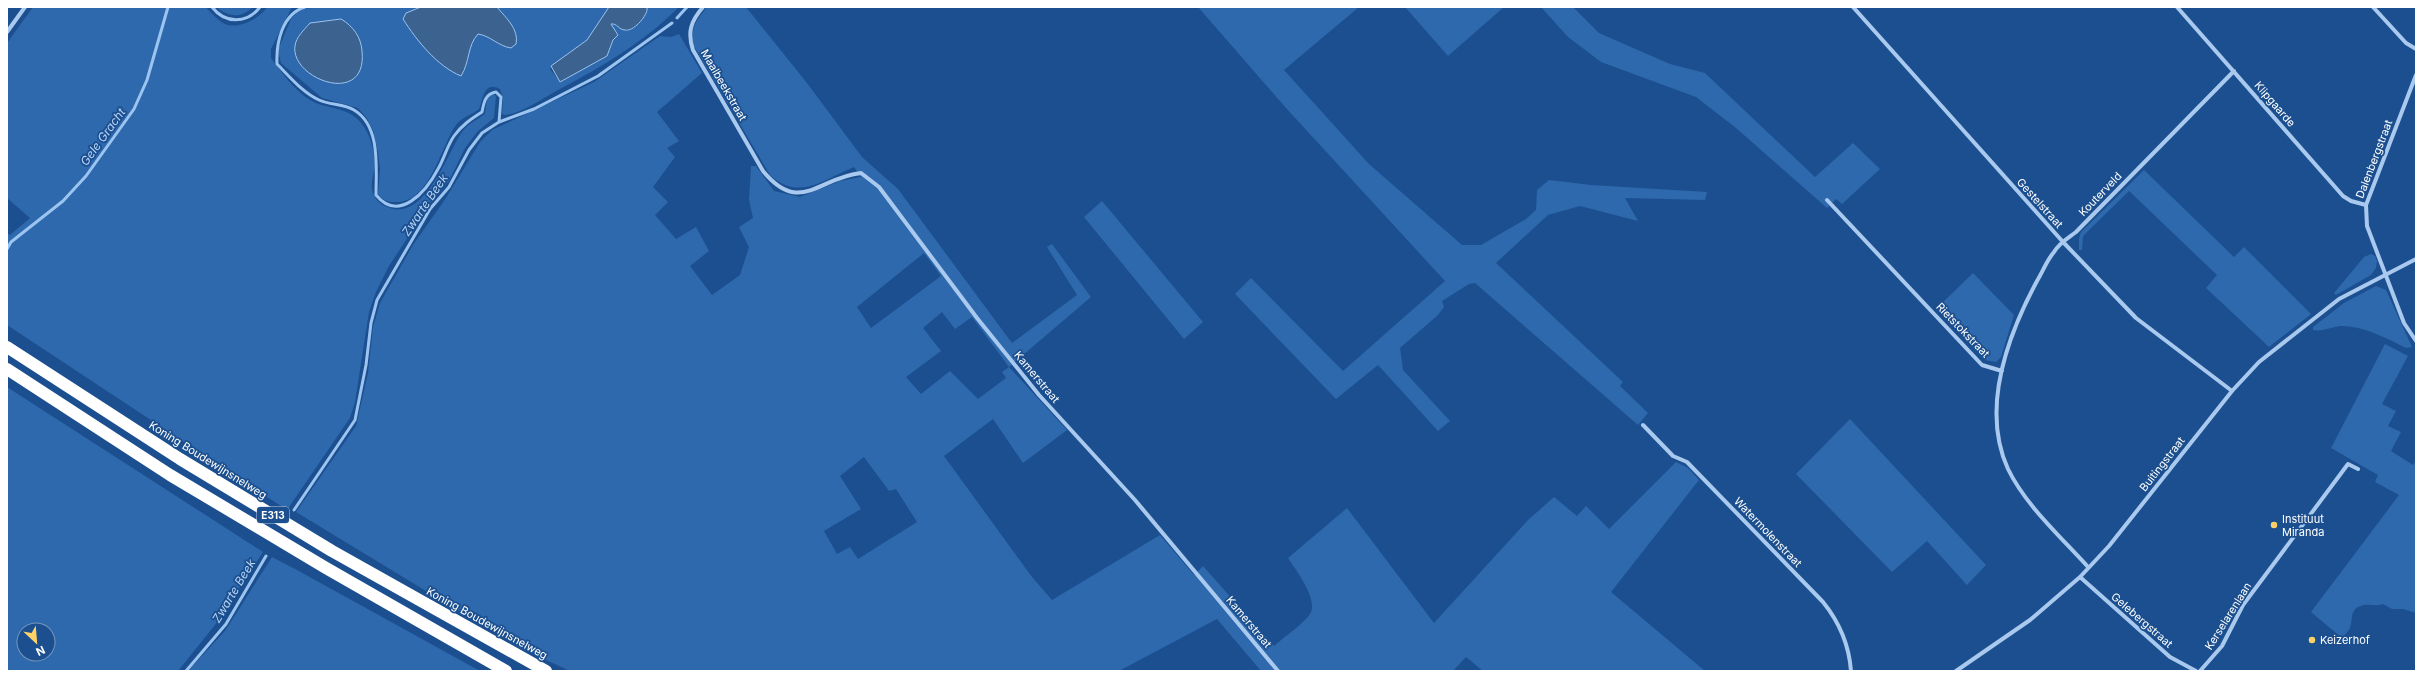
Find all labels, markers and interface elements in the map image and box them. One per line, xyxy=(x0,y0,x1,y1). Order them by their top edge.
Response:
street label: Maalbeekstraat xyxy=(698,47,750,124)
street label: Klipgaarde xyxy=(2251,78,2299,130)
water label: Gele Gracht xyxy=(77,104,129,168)
street label: Dalenbergstraat xyxy=(2353,117,2396,200)
street label: Kouterveld xyxy=(2075,169,2125,219)
water label: Zwarte Beek xyxy=(398,171,451,239)
street label: Gestelstraat xyxy=(2014,175,2066,231)
street label: Rietstokstraat xyxy=(1933,300,1993,361)
street label: Kamerstraat xyxy=(1011,348,1063,406)
street label: Koning Boudewijnsnelweg xyxy=(146,418,270,502)
street label: Buitingstraat xyxy=(2136,434,2188,494)
street label: Watermolenstraat xyxy=(1731,494,1805,570)
road number: E313 xyxy=(257,507,289,523)
place label: Instituut Miranda xyxy=(2282,512,2324,539)
marker: Instituut Miranda xyxy=(2269,520,2279,530)
water label: Zwarte Beek xyxy=(209,556,259,625)
street label: Kerselarenlaan xyxy=(2202,580,2254,652)
street label: Koning Boudewijnsnelweg xyxy=(424,584,550,662)
street label: Gelebergstraat xyxy=(2108,589,2176,651)
street label: Kamerstraat xyxy=(1223,593,1275,651)
north arrow xyxy=(16,622,56,662)
place label: Keizerhof xyxy=(2320,633,2370,647)
marker: Keizerhof xyxy=(2307,635,2317,645)
text: N xyxy=(34,643,47,659)

